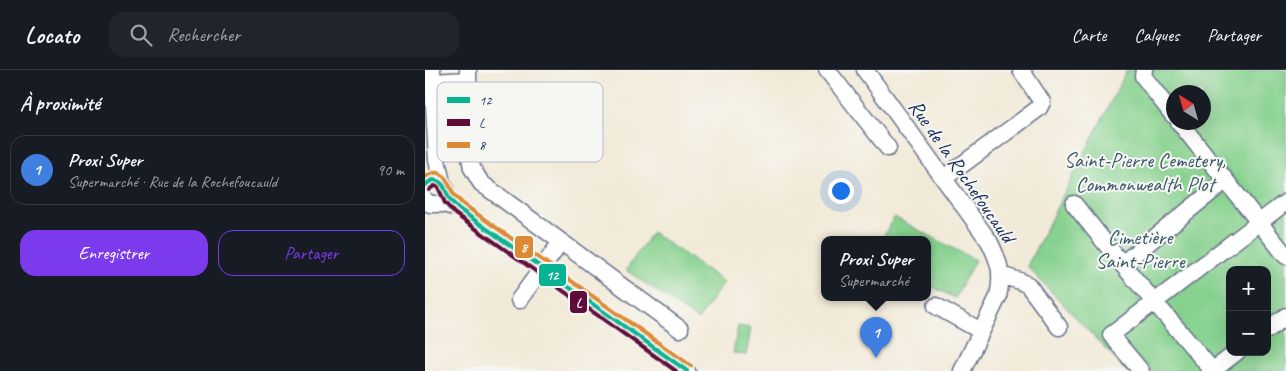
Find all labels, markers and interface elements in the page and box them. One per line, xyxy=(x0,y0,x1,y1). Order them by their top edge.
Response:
search box xyxy=(109,12,459,57)
text: Locato xyxy=(25,20,79,50)
icon: search xyxy=(127,21,155,49)
text: Rechercher xyxy=(167,23,240,47)
text: Carte xyxy=(1072,24,1106,46)
text: Calques xyxy=(1134,24,1179,46)
text: Partager xyxy=(1207,24,1261,46)
legend xyxy=(437,82,603,162)
north arrow xyxy=(1166,85,1211,130)
text: À proximité xyxy=(20,90,100,116)
text: 12 xyxy=(479,92,493,109)
street label: Rue de la Rochefoucauld xyxy=(903,94,1023,251)
text: L xyxy=(479,114,486,131)
text: 8 xyxy=(479,137,487,154)
park label: Saint-Pierre Cemetery, Commonwealth Plot xyxy=(1064,147,1226,197)
text: Proxi Super xyxy=(68,148,142,172)
text: 1 xyxy=(33,160,41,180)
text: 90 m xyxy=(377,160,404,180)
text: Supermarché · Rue de la Rochefoucauld xyxy=(68,172,277,192)
your location xyxy=(828,178,854,204)
park label: Cimetière Saint-Pierre xyxy=(1096,224,1186,274)
button: Enregistrer xyxy=(20,230,208,276)
button: Partager xyxy=(218,230,405,276)
line badge: 8 xyxy=(514,235,534,259)
popup xyxy=(821,236,931,301)
text: 8 xyxy=(521,239,529,256)
text: Proxi Super xyxy=(839,247,913,271)
line badge: 12 xyxy=(538,263,567,287)
map controls xyxy=(1226,266,1271,356)
button: + xyxy=(1226,266,1271,311)
text: 12 xyxy=(546,267,560,284)
text: Supermarché xyxy=(839,271,909,291)
line badge: L xyxy=(569,290,588,314)
text: L xyxy=(576,294,583,311)
button: − xyxy=(1226,311,1271,356)
pin: 1 xyxy=(860,317,892,358)

